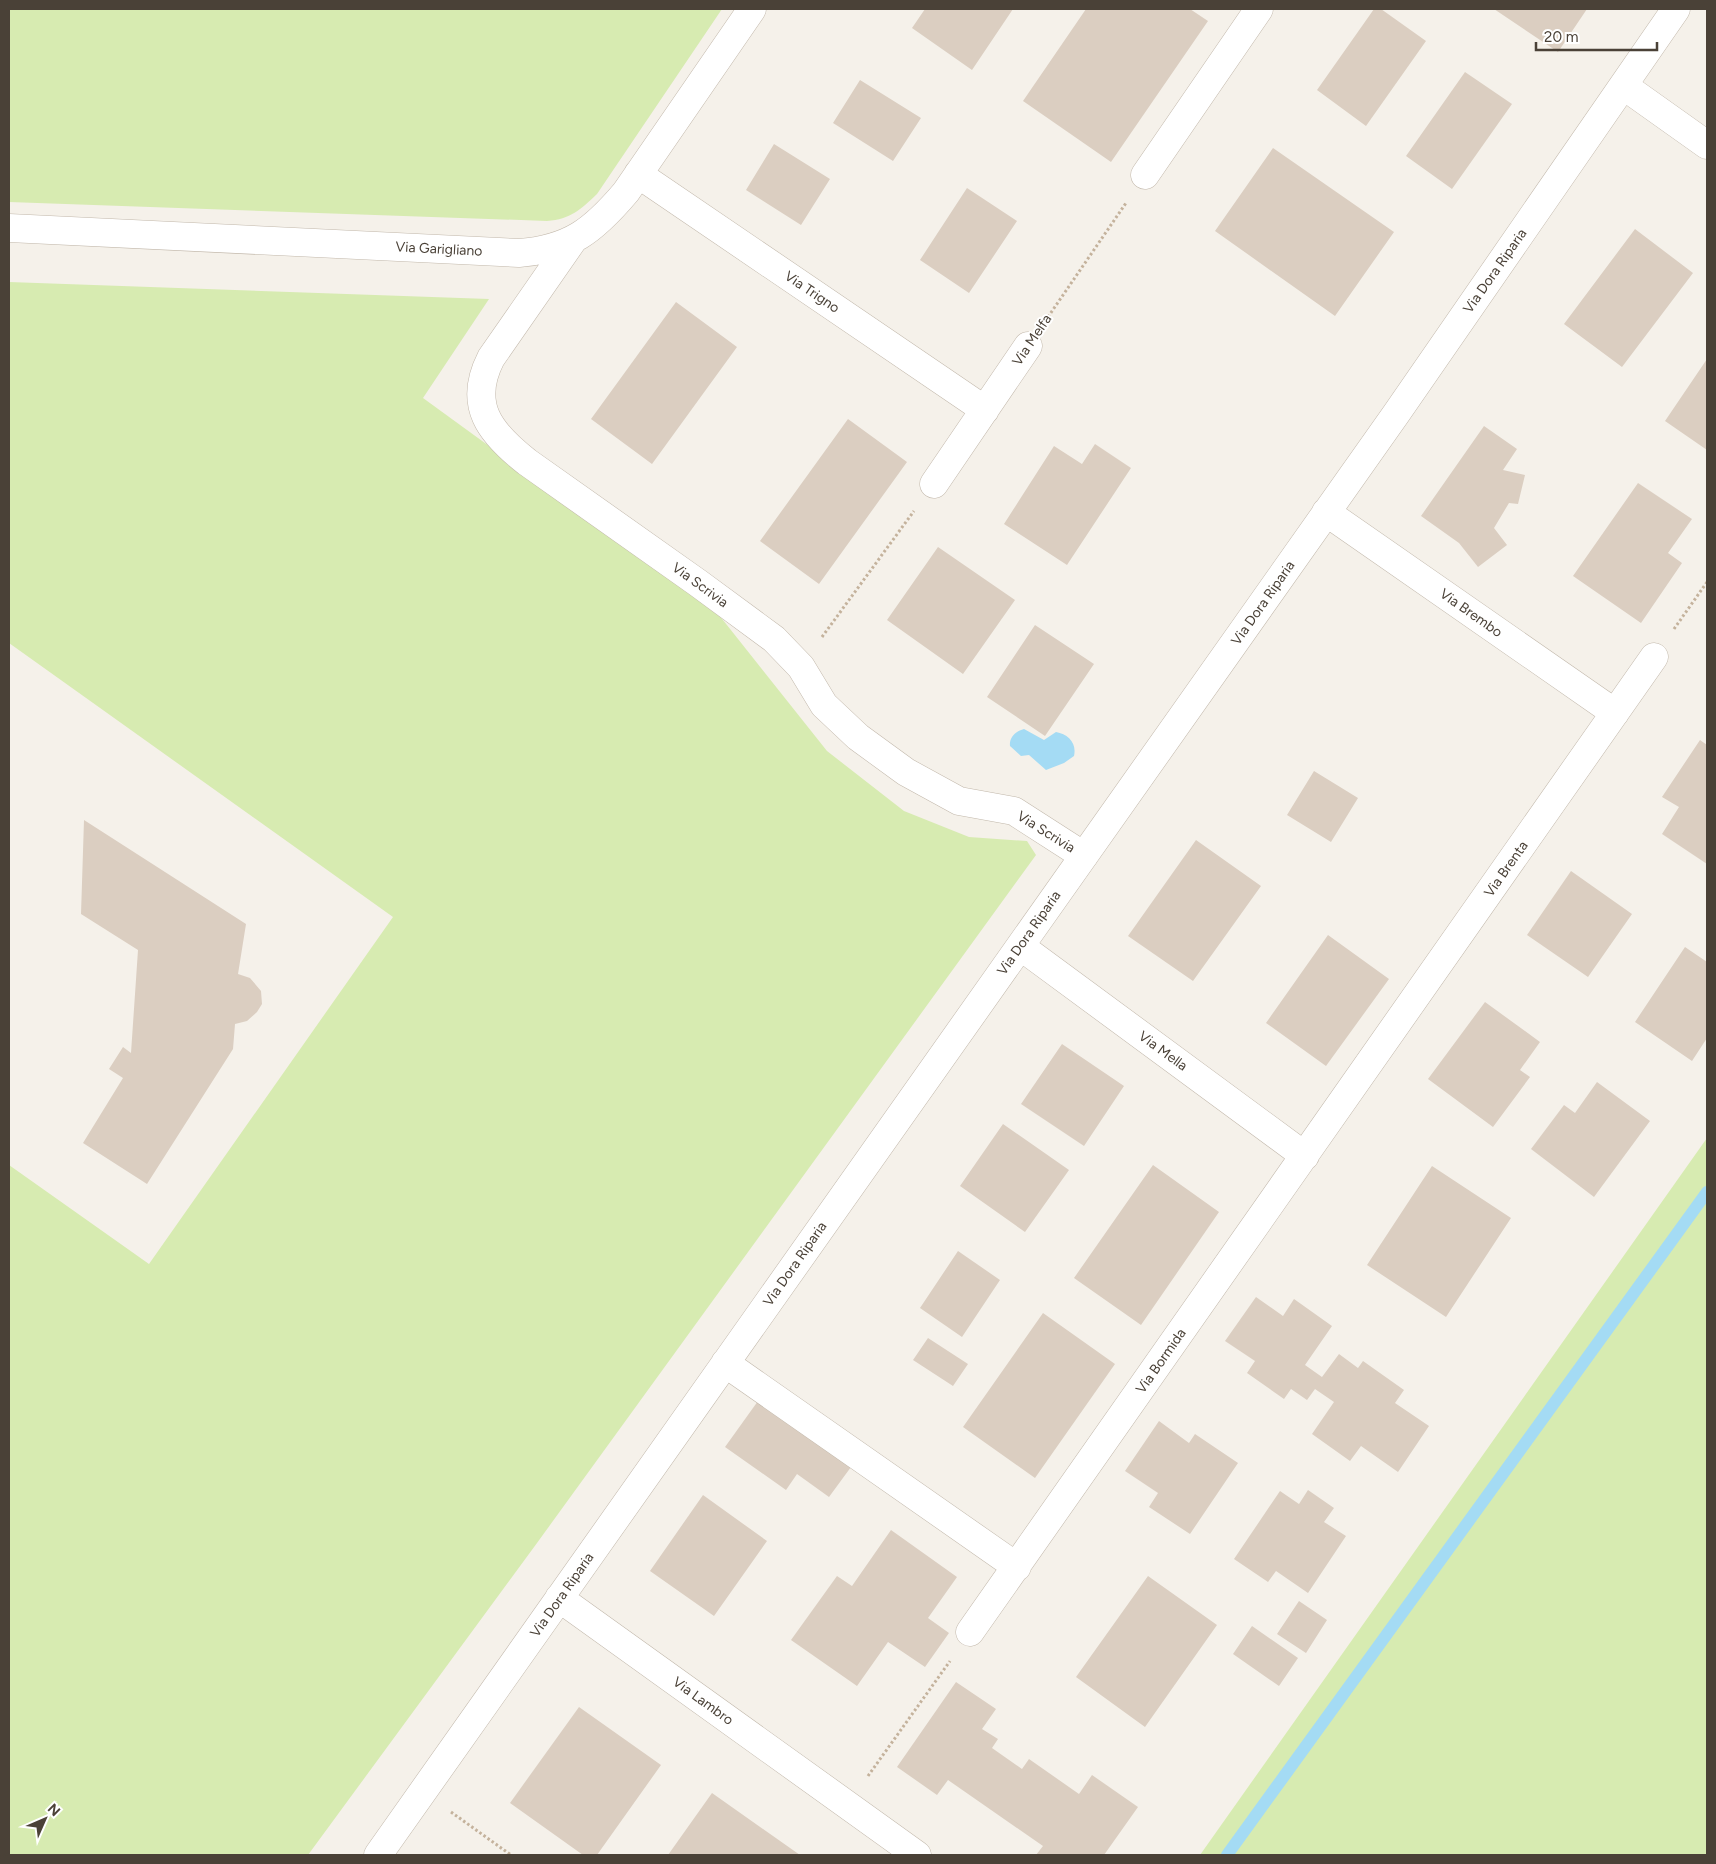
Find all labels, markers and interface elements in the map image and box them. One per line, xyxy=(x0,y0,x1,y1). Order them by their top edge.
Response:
scale bar xyxy=(1536,20,1657,52)
text: 20 m xyxy=(1544,28,1578,46)
street label: Via Dora Riparia xyxy=(1460,225,1530,317)
street label: Via Garigliano xyxy=(395,238,483,260)
street label: Via Trigno xyxy=(781,267,843,317)
street label: Via Melfa xyxy=(1009,311,1055,369)
street label: Via Dora Riparia xyxy=(1228,557,1298,649)
street label: Via Scrivia xyxy=(669,559,731,611)
street label: Via Brembo xyxy=(1436,585,1506,641)
street label: Via Scrivia xyxy=(1014,807,1078,857)
street label: Via Brenta xyxy=(1480,838,1532,900)
street label: Via Dora Riparia xyxy=(994,887,1064,979)
street label: Via Mella xyxy=(1135,1028,1191,1074)
street label: Via Dora Riparia xyxy=(760,1218,830,1310)
street label: Via Bormida xyxy=(1132,1325,1190,1397)
street label: Via Dora Riparia xyxy=(527,1549,597,1641)
street label: Via Lambro xyxy=(669,1673,737,1729)
north arrow xyxy=(20,1794,70,1844)
text: N xyxy=(44,1800,64,1820)

